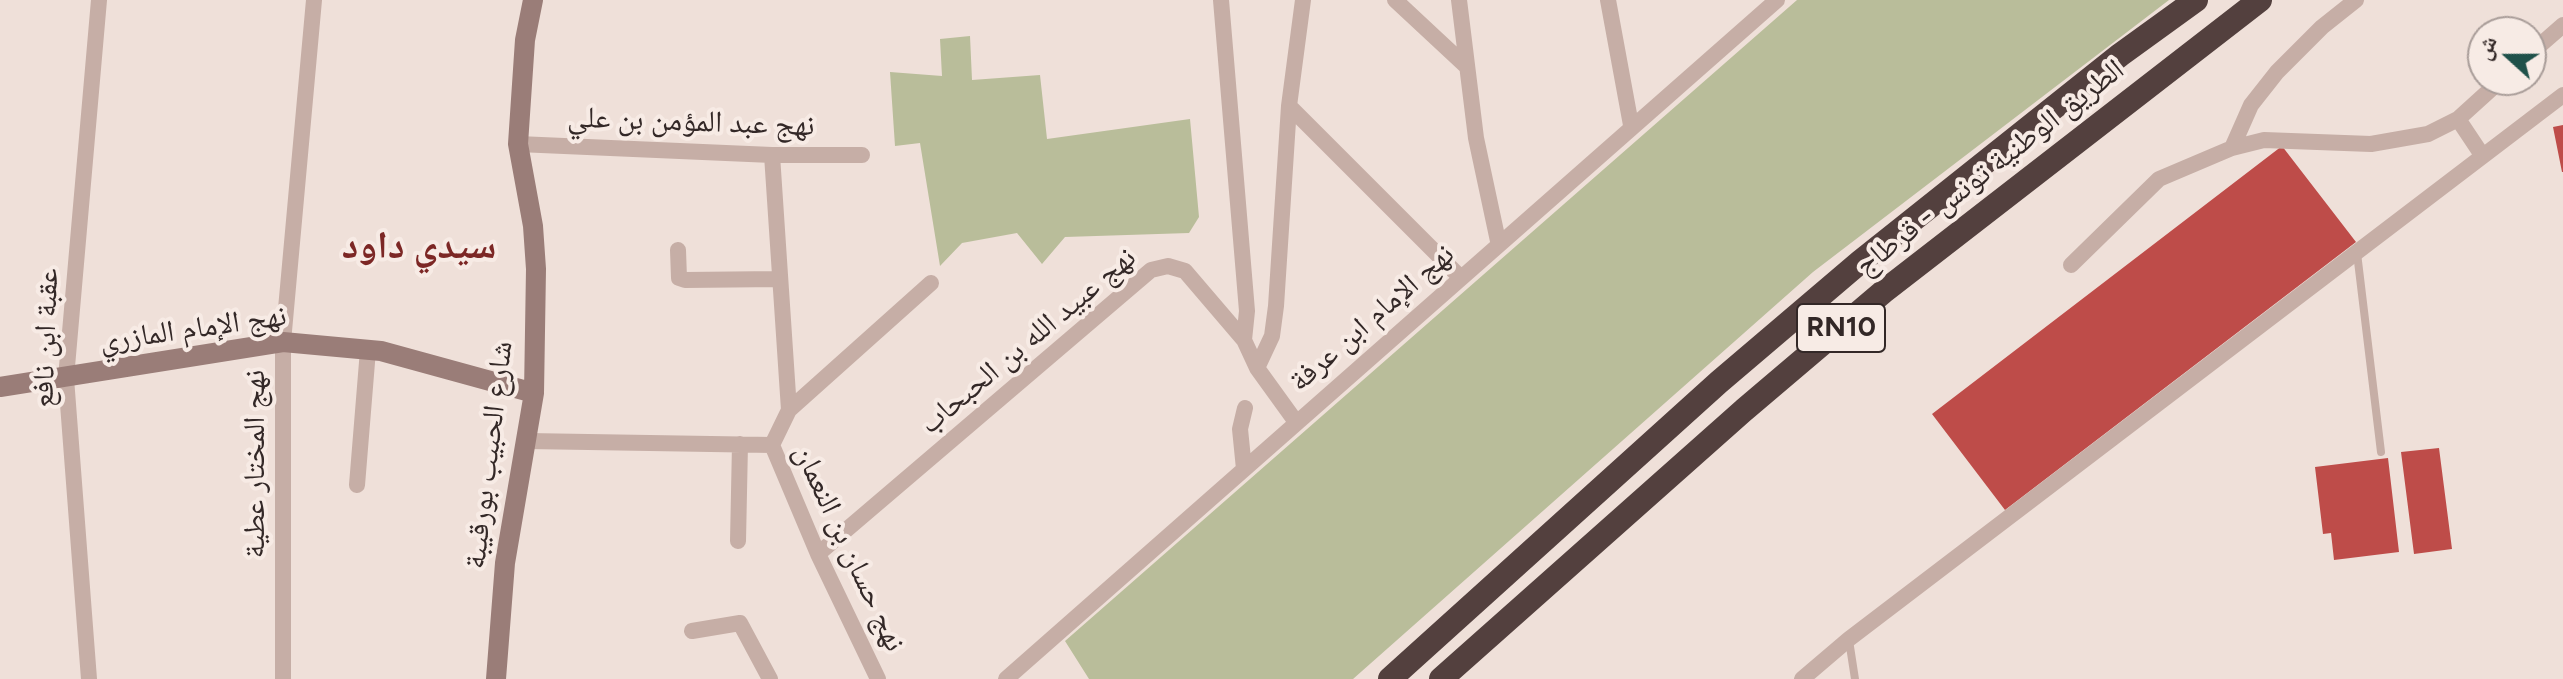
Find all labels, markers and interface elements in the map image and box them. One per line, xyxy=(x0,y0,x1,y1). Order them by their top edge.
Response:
north arrow xyxy=(2467,16,2547,96)
text: ش xyxy=(2469,32,2503,64)
street label: الطريق الوطنية تونس - قرطاج xyxy=(1849,52,2131,284)
street label: نهج عبد المؤمن بن علي xyxy=(567,100,815,144)
district label: سيدي داود xyxy=(342,224,496,270)
street label: نهج الإمام ابن عرفة xyxy=(1282,237,1462,399)
street label: نهج عبيد الله بن الحبحاب xyxy=(912,240,1144,442)
street label: عقبة ابن نافع xyxy=(26,268,66,408)
street label: نهج الإمام المازري xyxy=(97,298,289,360)
road number: RN10 xyxy=(1797,304,1885,352)
street label: شارع الحبيب بورقيبة xyxy=(457,339,521,571)
street label: نهج المختار عطية xyxy=(237,370,273,558)
street label: نهج حسان بن النعمان xyxy=(785,439,913,657)

